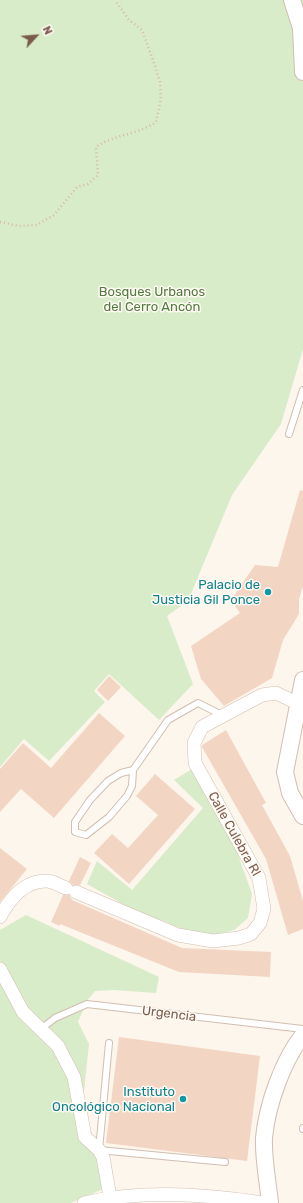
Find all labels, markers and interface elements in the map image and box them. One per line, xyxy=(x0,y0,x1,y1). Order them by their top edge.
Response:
north arrow xyxy=(16,16,56,56)
text: N xyxy=(40,24,55,37)
park label: Bosques Urbanos del Cerro Ancón xyxy=(99,284,205,315)
place label: Palacio de Justicia Gil Ponce xyxy=(152,577,260,608)
marker: Palacio de Justicia Gil Ponce xyxy=(263,587,273,597)
street label: Calle Culebra Rl xyxy=(204,789,264,879)
street label: Urgencia xyxy=(141,1003,197,1025)
place label: Instituto Oncológico Nacional xyxy=(52,1084,175,1115)
marker: Instituto Oncológico Nacional xyxy=(178,1094,188,1104)

